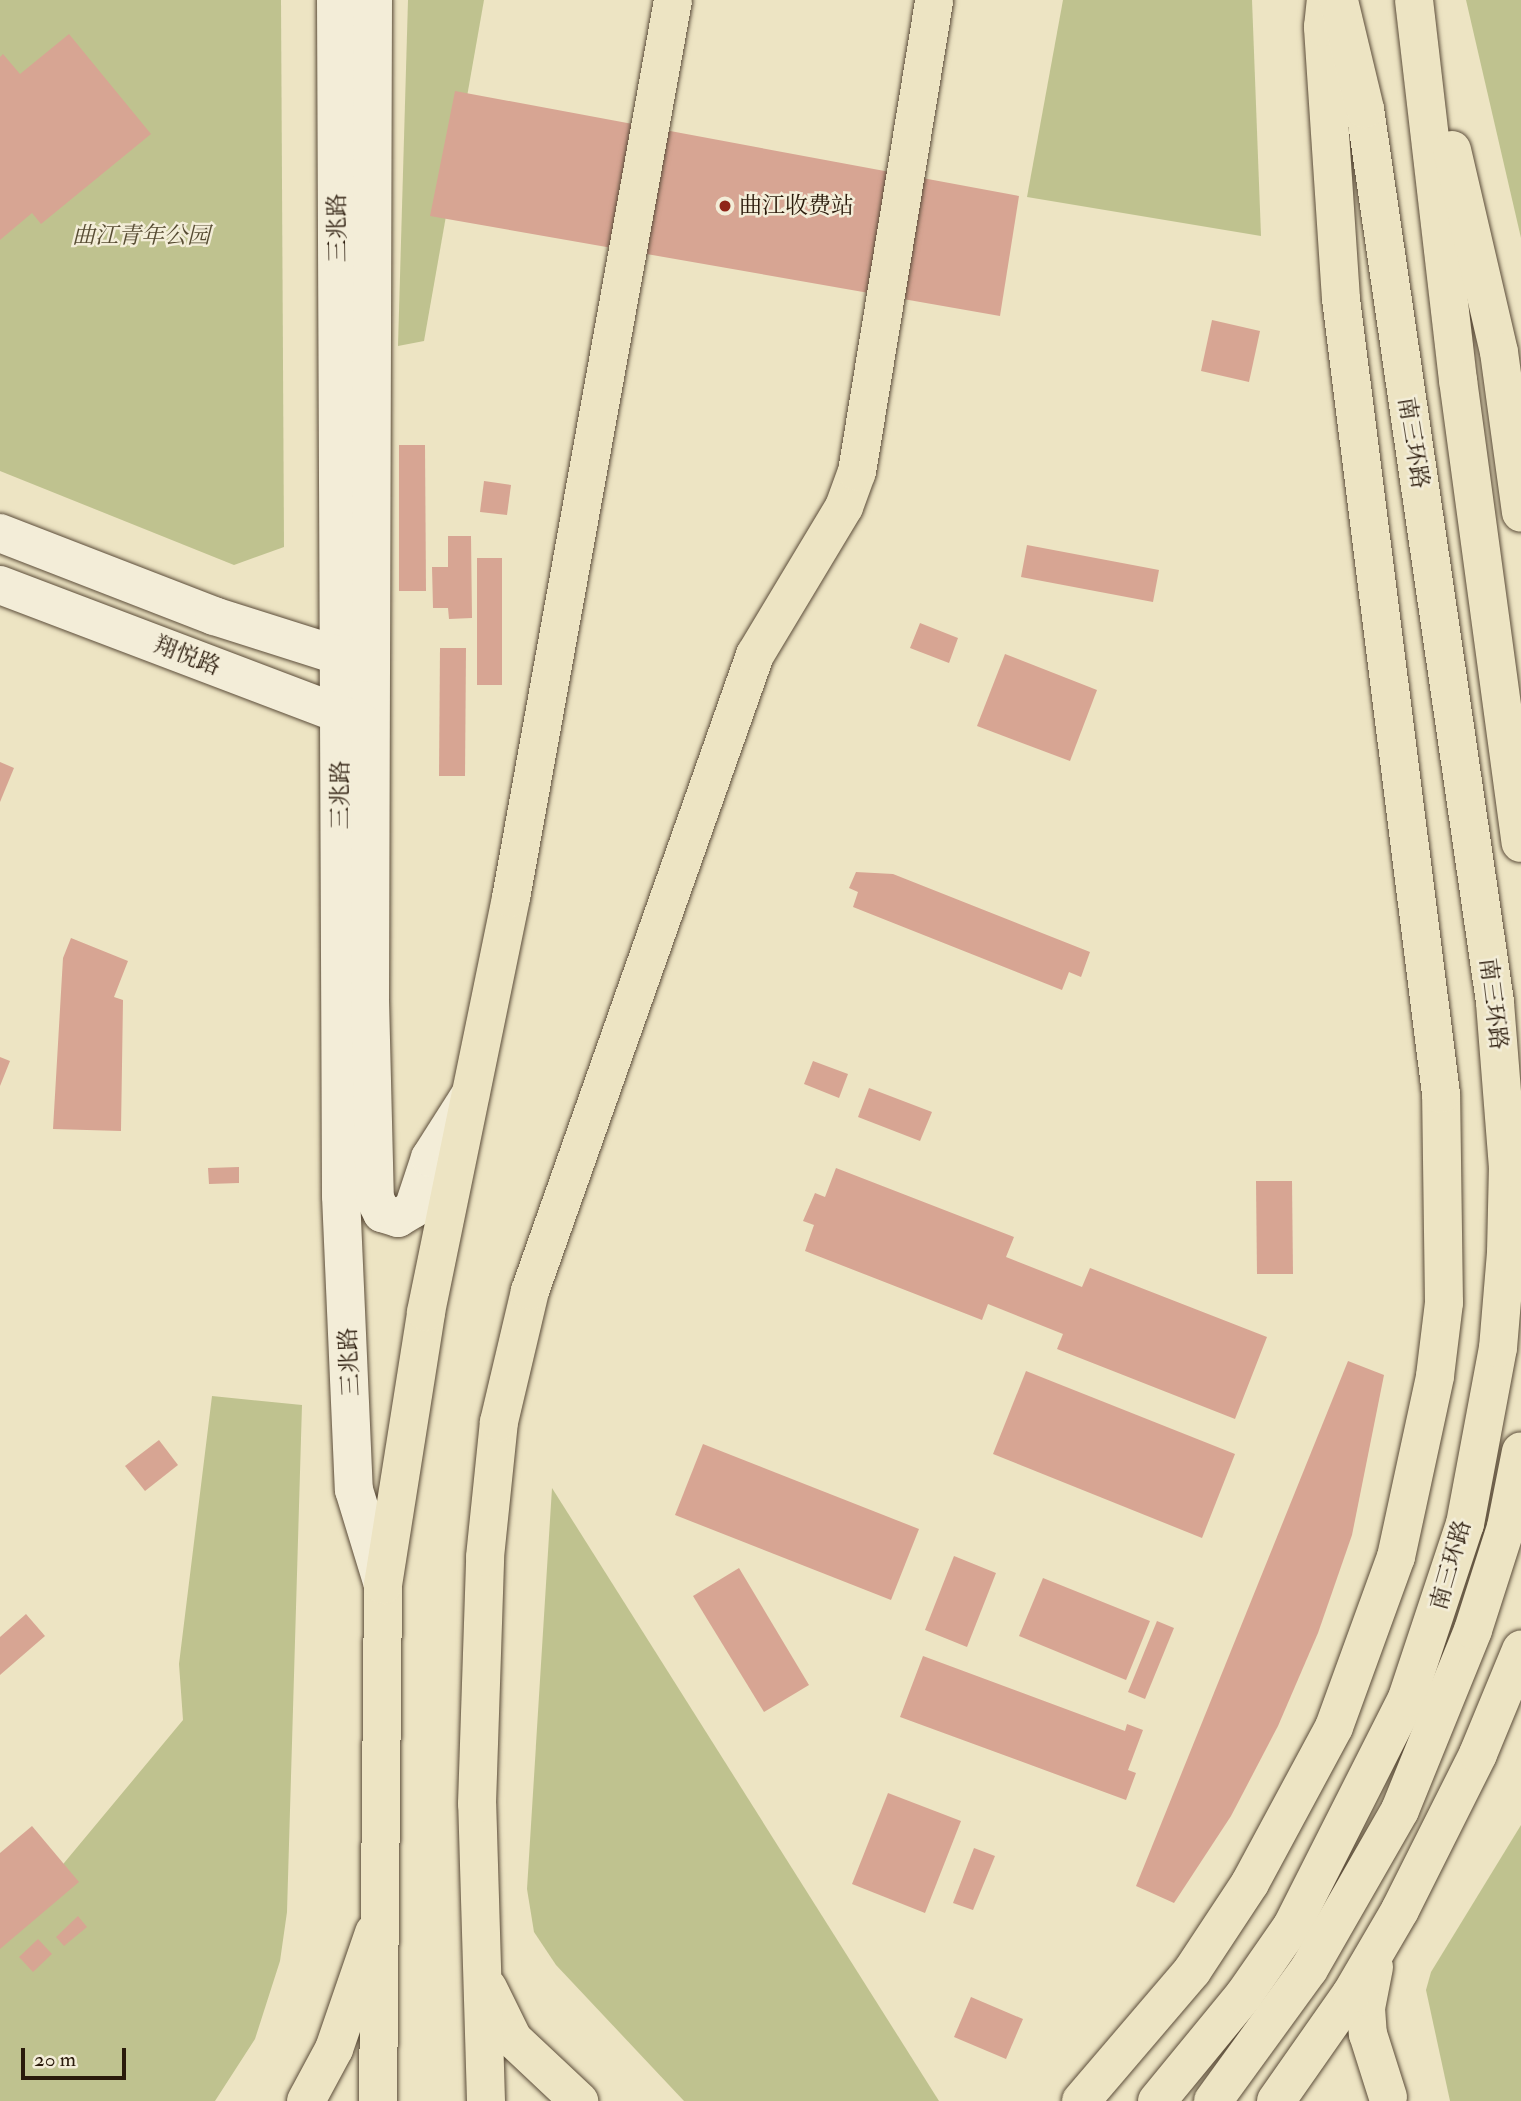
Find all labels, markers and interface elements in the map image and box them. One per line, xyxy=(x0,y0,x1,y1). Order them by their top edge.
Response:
place label: 曲江收费站 xyxy=(739,192,854,220)
street label: 三兆路 xyxy=(324,193,352,263)
marker: 曲江收费站 xyxy=(717,198,733,214)
park label: 曲江青年公园 xyxy=(72,222,210,250)
street label: 南三环路 xyxy=(1392,395,1434,491)
street label: 翔悦路 xyxy=(150,631,224,681)
street label: 三兆路 xyxy=(327,761,355,829)
street label: 南三环路 xyxy=(1474,957,1512,1051)
street label: 三兆路 xyxy=(334,1327,366,1397)
street label: 南三环路 xyxy=(1425,1517,1477,1613)
scale bar xyxy=(24,2035,130,2078)
text: 20 m xyxy=(34,2046,76,2073)

